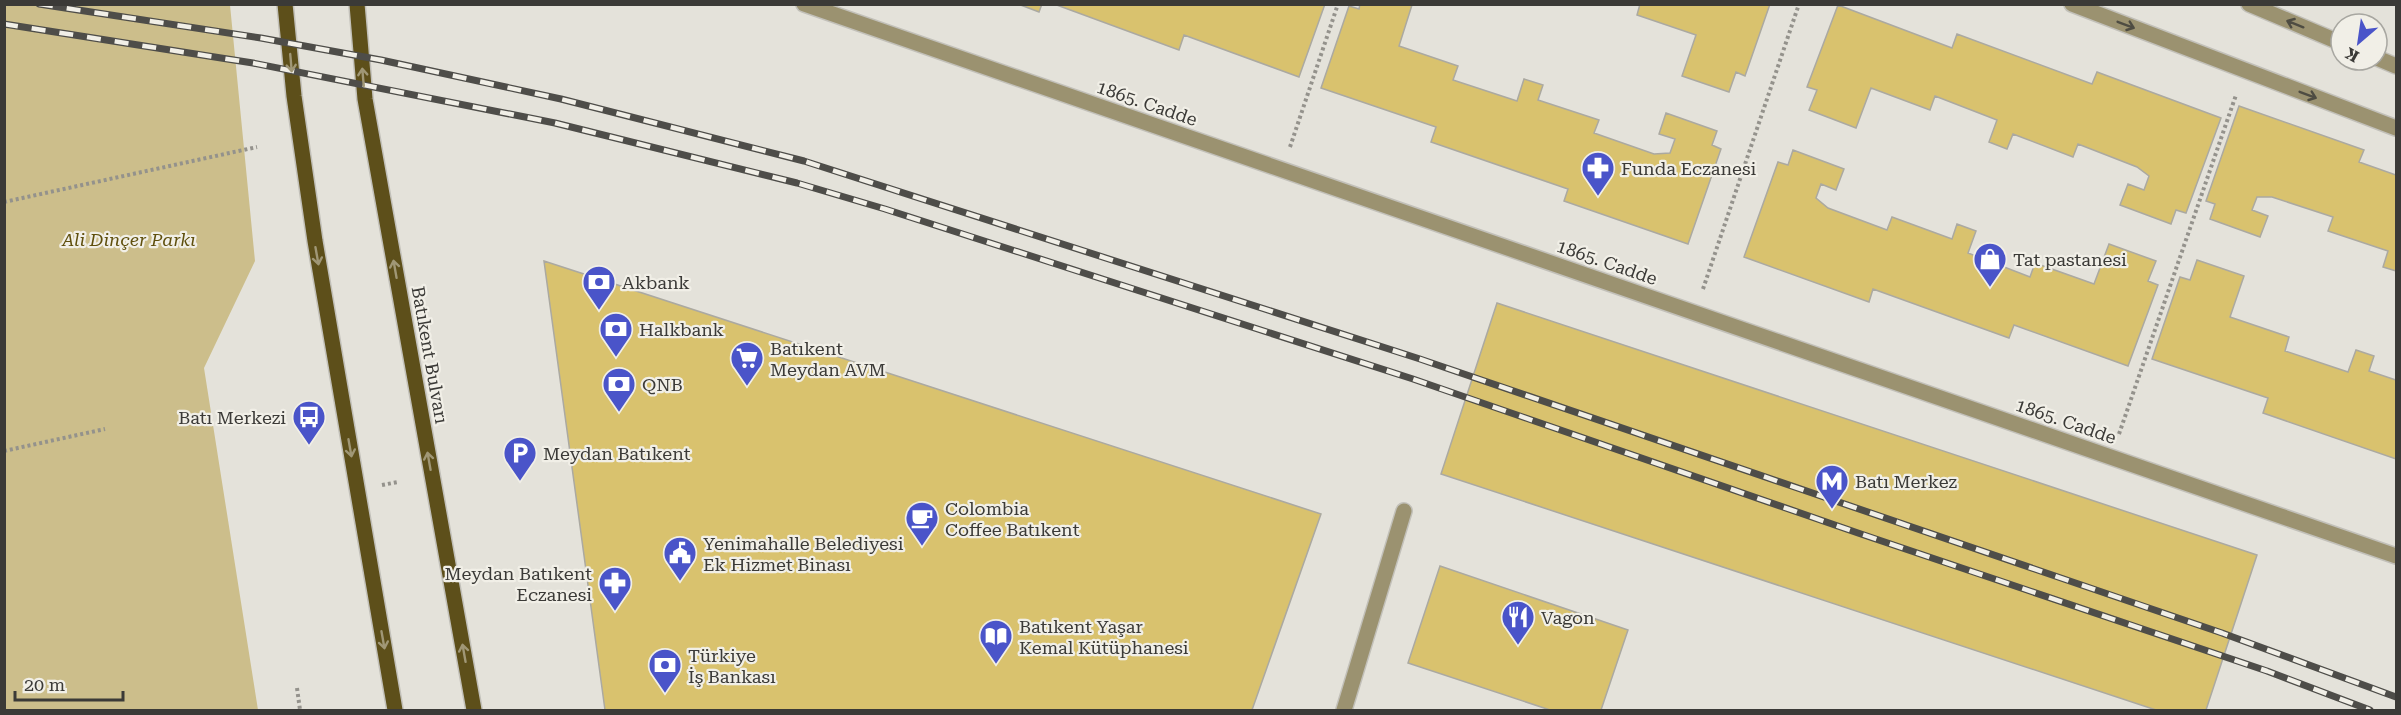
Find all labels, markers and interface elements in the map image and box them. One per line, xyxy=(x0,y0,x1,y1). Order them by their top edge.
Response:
north arrow xyxy=(2329,12,2389,72)
one-way arrow xyxy=(2286,18,2304,29)
one-way arrow xyxy=(2116,21,2135,32)
text: K xyxy=(2341,43,2362,66)
one-way arrow xyxy=(286,52,297,72)
one-way arrow xyxy=(357,67,368,87)
street label: 1865. Cadde xyxy=(1094,76,1200,130)
one-way arrow xyxy=(2299,90,2317,101)
pharmacy icon: Funda Eczanesi xyxy=(1580,150,1616,197)
place label: Funda Eczanesi xyxy=(1621,158,1756,179)
park label: Ali Dinçer Parkı xyxy=(61,229,196,250)
street label: 1865. Cadde xyxy=(1554,235,1660,289)
shop icon: Tat pastanesi xyxy=(1972,241,2008,288)
one-way arrow xyxy=(312,246,323,265)
place label: Tat pastanesi xyxy=(2013,249,2127,270)
one-way arrow xyxy=(389,260,400,279)
bank icon: Akbank xyxy=(581,264,617,311)
place label: Akbank xyxy=(622,272,690,293)
street label: Batıkent Bulvarı xyxy=(408,285,452,426)
bank icon: Halkbank xyxy=(598,311,634,358)
place label: Halkbank xyxy=(639,319,724,340)
place label: Batıkent Meydan AVM xyxy=(770,338,886,380)
supermarket icon: Batıkent Meydan AVM xyxy=(729,340,765,387)
bank icon: QNB xyxy=(601,366,637,413)
place label: QNB xyxy=(642,374,683,395)
street label: 1865. Cadde xyxy=(2013,394,2119,448)
bus stop icon: Batı Merkezi xyxy=(291,399,327,446)
place label: Batı Merkezi xyxy=(178,407,286,428)
parking icon: Meydan Batıkent xyxy=(502,435,538,482)
one-way arrow xyxy=(345,438,356,457)
place label: Meydan Batıkent xyxy=(543,443,691,464)
one-way arrow xyxy=(423,452,434,471)
metro station icon: Batı Merkez xyxy=(1814,463,1850,510)
place label: Batı Merkez xyxy=(1855,471,1957,492)
place label: Colombia Coffee Batıkent xyxy=(945,498,1080,540)
cafe icon: Colombia Coffee Batıkent xyxy=(904,500,940,547)
place label: Yenimahalle Belediyesi Ek Hizmet Binası xyxy=(703,533,904,575)
public building icon: Yenimahalle Belediyesi Ek Hizmet Binası xyxy=(662,535,698,582)
place label: Meydan Batıkent Eczanesi xyxy=(445,563,592,605)
pharmacy icon: Meydan Batıkent Eczanesi xyxy=(597,565,633,612)
restaurant icon: Vagon xyxy=(1500,599,1536,646)
place label: Vagon xyxy=(1541,607,1595,628)
place label: Batıkent Yaşar Kemal Kütüphanesi xyxy=(1019,616,1189,658)
library icon: Batıkent Yaşar Kemal Kütüphanesi xyxy=(978,618,1014,665)
one-way arrow xyxy=(377,630,388,650)
one-way arrow xyxy=(458,644,469,663)
place label: Türkiye İş Bankası xyxy=(688,645,776,687)
bank icon: Türkiye İş Bankası xyxy=(647,647,683,694)
scale bar xyxy=(15,664,123,702)
text: 20 m xyxy=(24,674,65,695)

